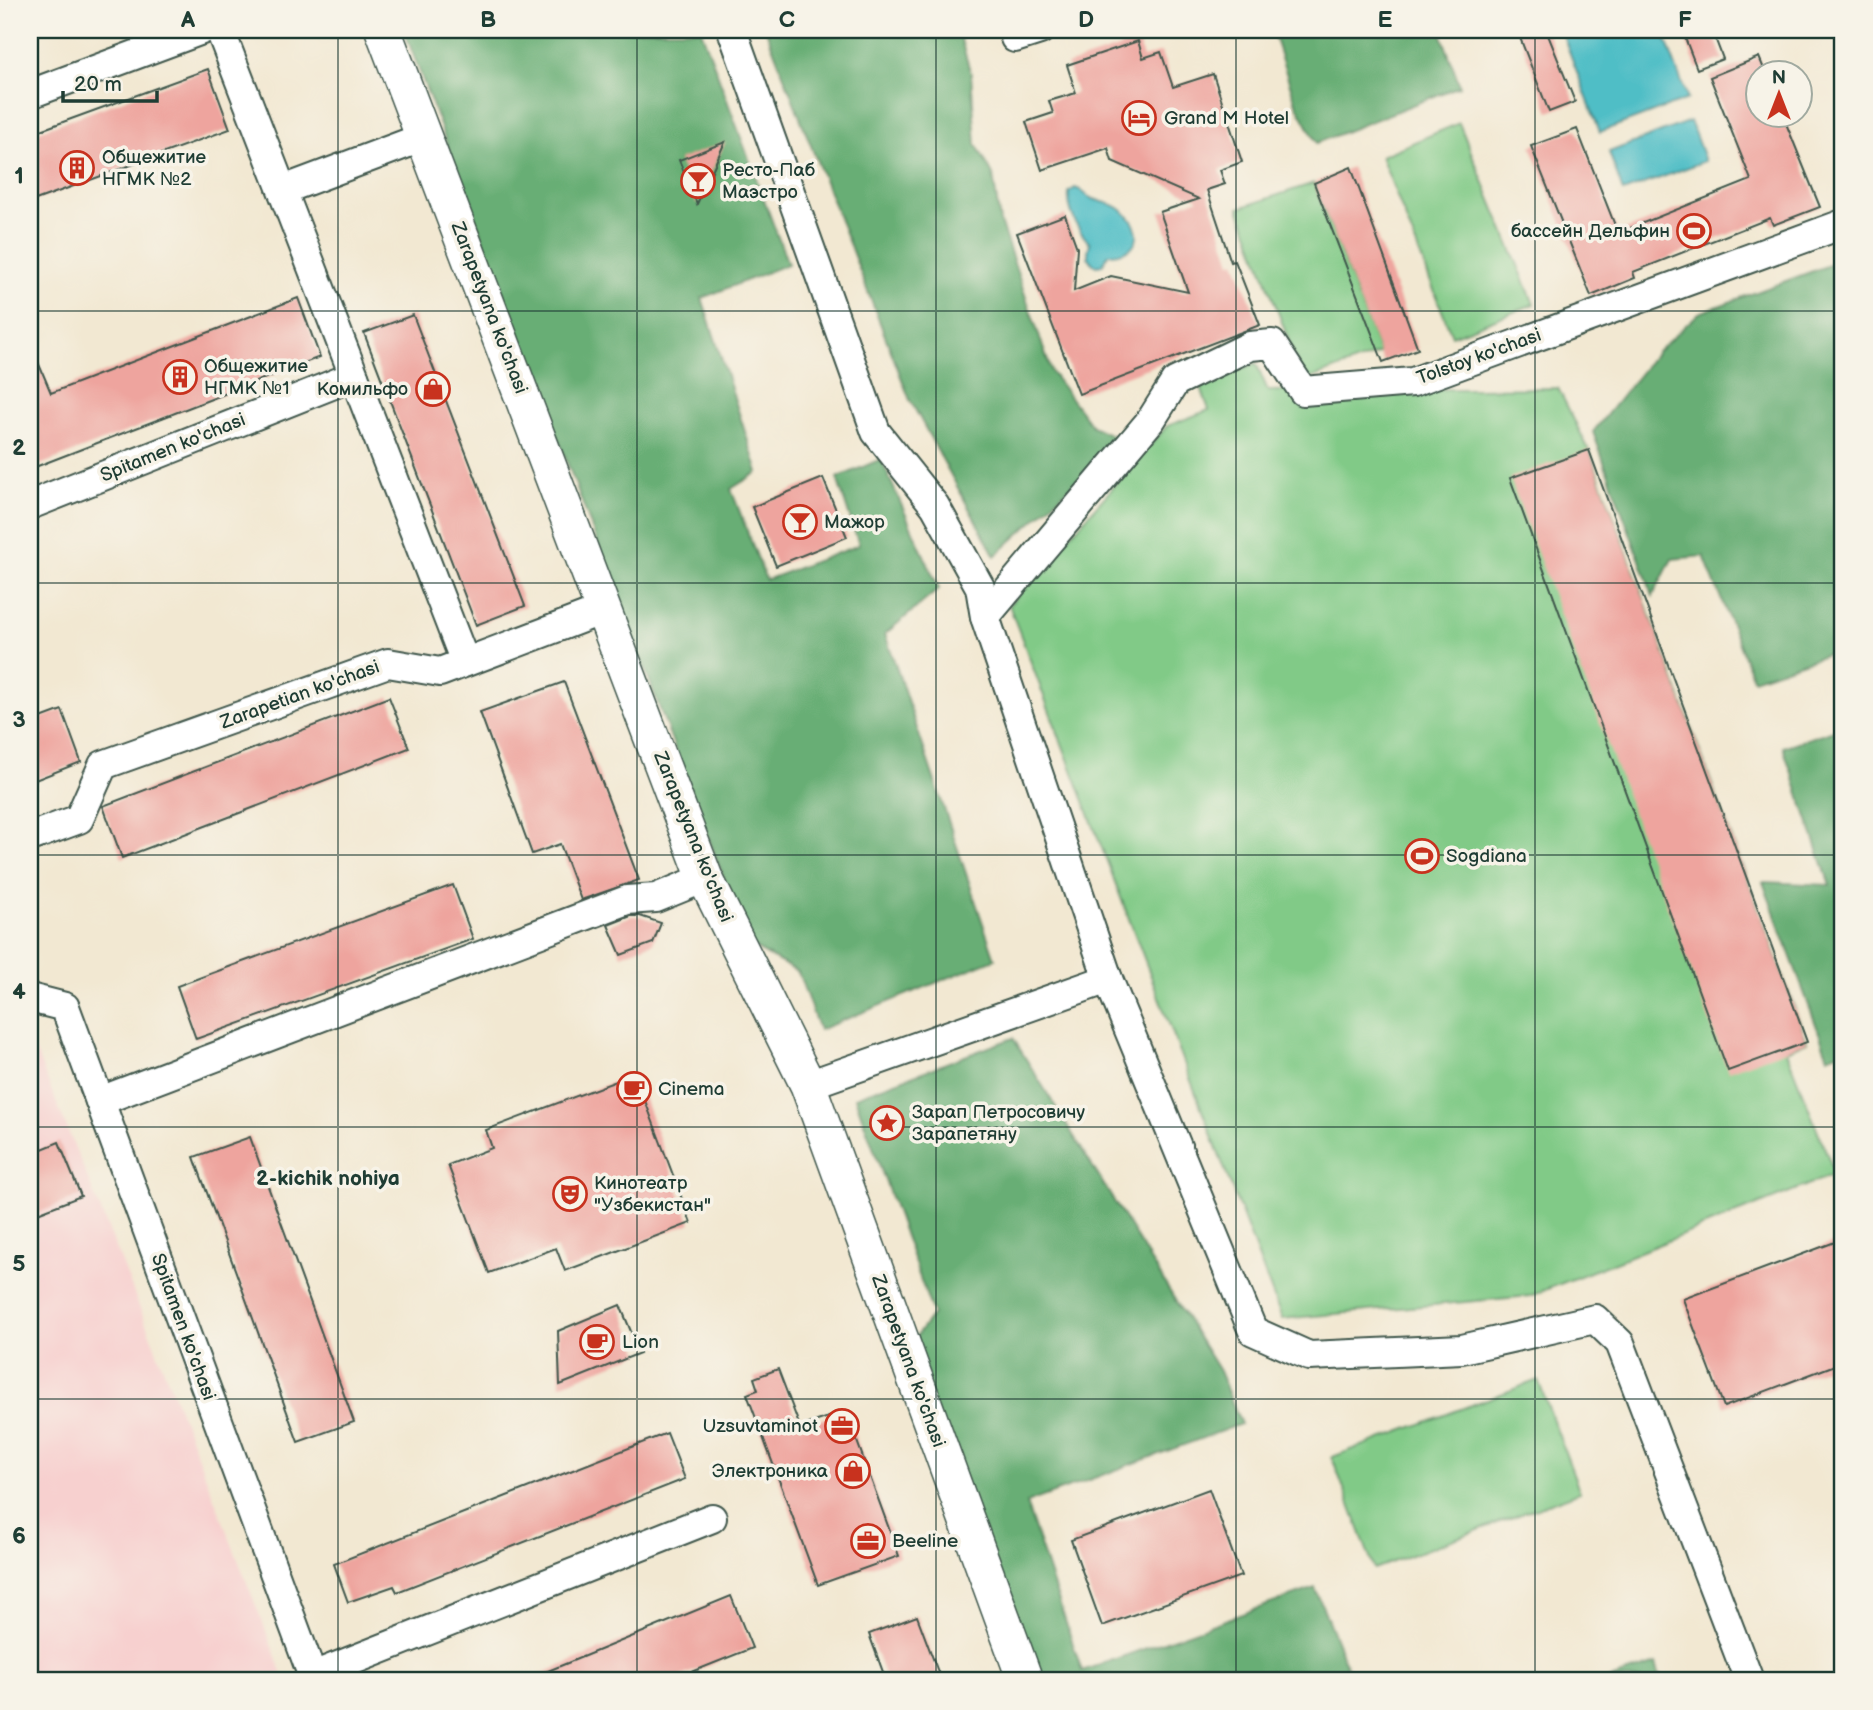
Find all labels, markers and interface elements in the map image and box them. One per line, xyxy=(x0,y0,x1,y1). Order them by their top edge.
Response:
text: A xyxy=(180,6,196,34)
text: B xyxy=(480,6,496,34)
text: C xyxy=(779,6,795,34)
text: D xyxy=(1078,6,1094,34)
text: E xyxy=(1378,6,1393,34)
text: F xyxy=(1678,6,1692,34)
scale bar xyxy=(63,60,158,104)
north arrow xyxy=(1744,60,1814,130)
text: N xyxy=(1772,67,1786,90)
text: 20 m xyxy=(74,72,122,97)
hotel icon: Grand M Hotel xyxy=(1120,99,1158,137)
place label: Grand M Hotel xyxy=(1164,107,1289,130)
place label: Общежитие НГМК №2 xyxy=(102,146,207,191)
building icon: Общежитие НГМК №2 xyxy=(58,149,96,187)
place label: Ресто-Паб Маэстро xyxy=(722,159,815,204)
text: 1 xyxy=(14,162,24,190)
bar icon: Ресто-Паб Маэстро xyxy=(679,162,717,200)
sports icon: бассейн Дельфин xyxy=(1675,212,1713,250)
street label: Zarapetyana ko'chasi xyxy=(445,218,532,397)
place label: бассейн Дельфин xyxy=(1511,220,1670,243)
street label: Tolstoy ko'chasi xyxy=(1414,324,1544,390)
place label: Общежитие НГМК №1 xyxy=(204,355,309,400)
building icon: Общежитие НГМК №1 xyxy=(161,358,199,396)
shop icon: Комильфо xyxy=(414,370,452,408)
place label: Комильфо xyxy=(317,378,408,401)
street label: Spitamen ko'chasi xyxy=(97,408,249,488)
text: 2 xyxy=(12,434,26,462)
bar icon: Мажор xyxy=(781,503,819,541)
place label: Мажор xyxy=(824,511,885,534)
street label: Zarapetian ko'chasi xyxy=(216,656,383,735)
text: 3 xyxy=(12,706,26,734)
street label: Zarapetyana ko'chasi xyxy=(648,747,738,926)
sports icon: Sogdiana xyxy=(1403,837,1441,875)
place label: Sogdiana xyxy=(1446,845,1527,868)
text: 4 xyxy=(12,978,26,1006)
cafe icon: Cinema xyxy=(615,1070,653,1108)
place label: Cinema xyxy=(658,1078,724,1101)
place label: Зарап Петросовичу Зарапетяну xyxy=(912,1101,1085,1146)
place icon: Зарап Петросовичу Зарапетяну xyxy=(868,1104,906,1142)
district label: 2-kichik nohiya xyxy=(256,1166,400,1191)
place label: Кинотеатр "Узбекистан" xyxy=(594,1172,711,1217)
theatre icon: Кинотеатр "Узбекистан" xyxy=(551,1175,589,1213)
text: 5 xyxy=(12,1250,26,1278)
street label: Spitamen ko'chasi xyxy=(146,1250,220,1404)
street label: Zarapetyana ko'chasi xyxy=(866,1271,950,1450)
cafe icon: Lion xyxy=(578,1323,616,1361)
place label: Lion xyxy=(622,1331,659,1354)
office icon: Uzsuvtaminot xyxy=(823,1407,861,1445)
place label: Uzsuvtaminot xyxy=(703,1415,818,1438)
shop icon: Электроника xyxy=(834,1452,872,1490)
place label: Электроника xyxy=(712,1460,828,1483)
text: 6 xyxy=(12,1522,26,1550)
office icon: Beeline xyxy=(849,1522,887,1560)
place label: Beeline xyxy=(892,1530,958,1553)

